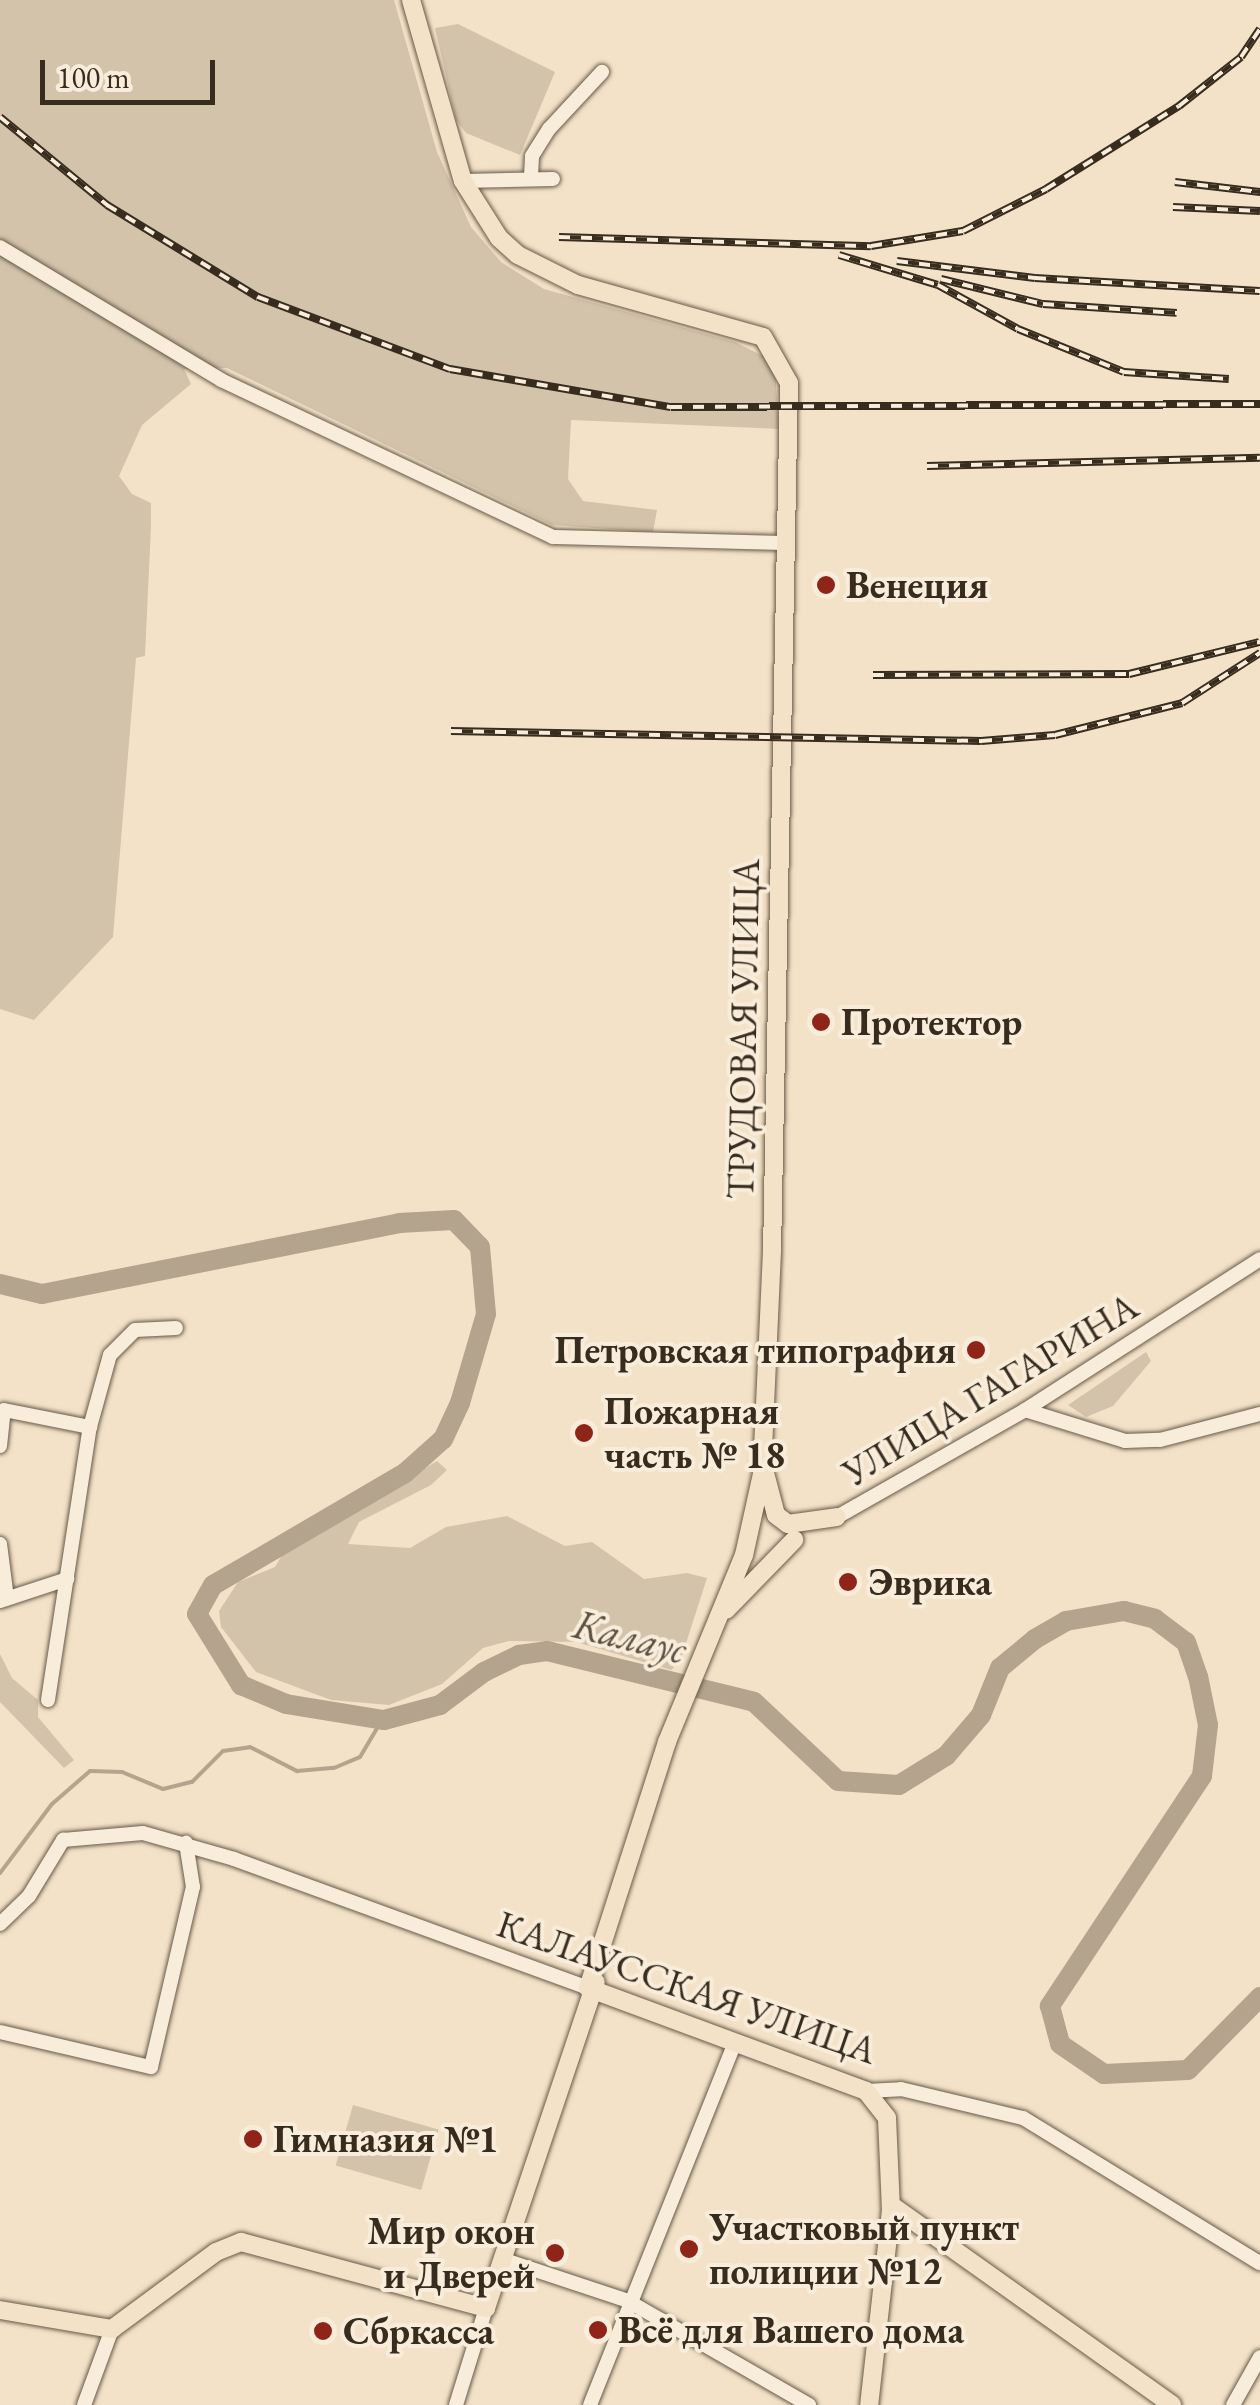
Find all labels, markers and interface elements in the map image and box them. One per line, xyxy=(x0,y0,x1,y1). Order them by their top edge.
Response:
scale bar xyxy=(45,40,220,102)
text: 100 m xyxy=(57,58,130,97)
place label: Венеция xyxy=(846,562,988,608)
marker: Венеция xyxy=(815,574,837,596)
street label: ТРУДОВАЯ УЛИЦА xyxy=(717,858,769,1200)
place label: Протектор xyxy=(841,999,1022,1045)
marker: Протектор xyxy=(810,1011,832,1033)
street label: УЛИЦА ГАГАРИНА xyxy=(834,1283,1146,1495)
place label: Петровская типография xyxy=(555,1327,956,1373)
marker: Петровская типография xyxy=(965,1339,987,1361)
place label: Пожарная часть № 18 xyxy=(604,1388,785,1478)
marker: Пожарная часть № 18 xyxy=(573,1422,595,1444)
place label: Эврика xyxy=(868,1559,992,1605)
marker: Эврика xyxy=(837,1571,859,1593)
water label: Калаус xyxy=(569,1599,691,1673)
street label: КАЛАУССКАЯ УЛИЦА xyxy=(491,1901,883,2073)
place label: Гимназия №1 xyxy=(273,2116,498,2162)
marker: Гимназия №1 xyxy=(242,2128,264,2150)
place label: Участковый пункт полиции №12 xyxy=(709,2204,1019,2294)
place label: Мир окон и Дверей xyxy=(367,2208,535,2298)
marker: Участковый пункт полиции №12 xyxy=(678,2238,700,2260)
marker: Мир окон и Дверей xyxy=(544,2242,566,2264)
place label: Всё для Вашего дома xyxy=(618,2307,964,2353)
place label: Сбркасса xyxy=(343,2308,494,2354)
marker: Всё для Вашего дома xyxy=(587,2319,609,2341)
marker: Сбркасса xyxy=(312,2320,334,2342)

